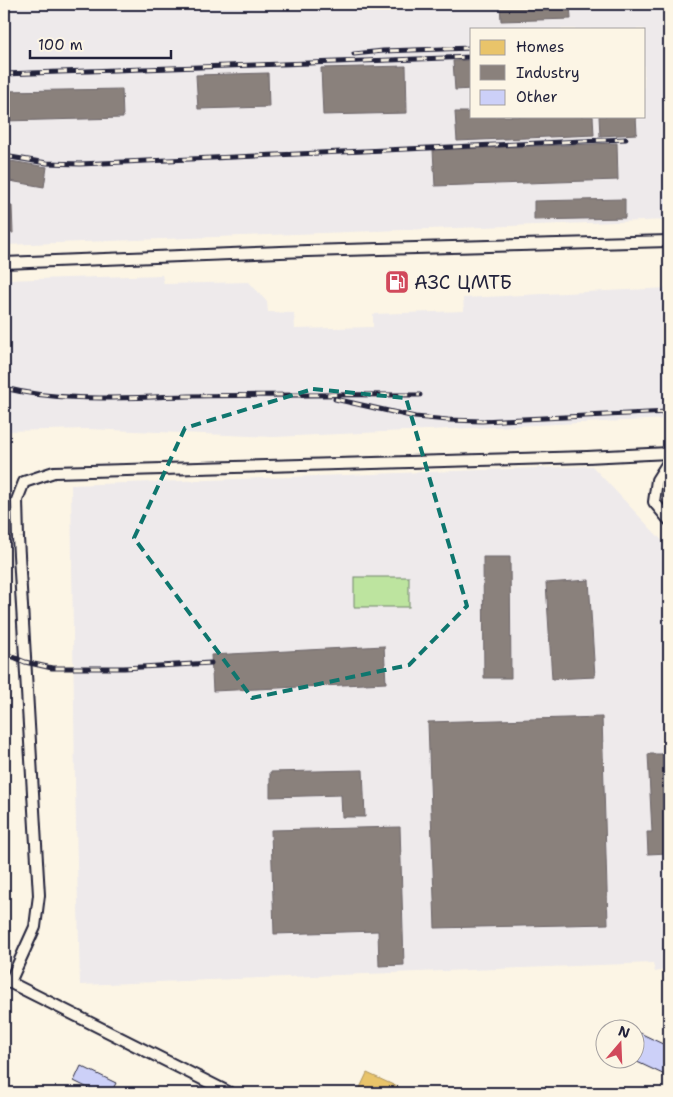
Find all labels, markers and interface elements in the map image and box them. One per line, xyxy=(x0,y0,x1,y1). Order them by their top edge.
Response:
scale bar xyxy=(30,28,171,60)
legend xyxy=(470,28,646,118)
text: 100 m xyxy=(38,35,83,55)
text: Homes xyxy=(516,37,564,57)
text: Industry xyxy=(516,63,580,83)
text: Other xyxy=(516,87,558,107)
fuel station icon: АЗС ЦМТБ xyxy=(384,269,410,295)
place label: АЗС ЦМТБ xyxy=(414,270,512,295)
north arrow xyxy=(596,1020,646,1070)
text: N xyxy=(616,1021,632,1042)

